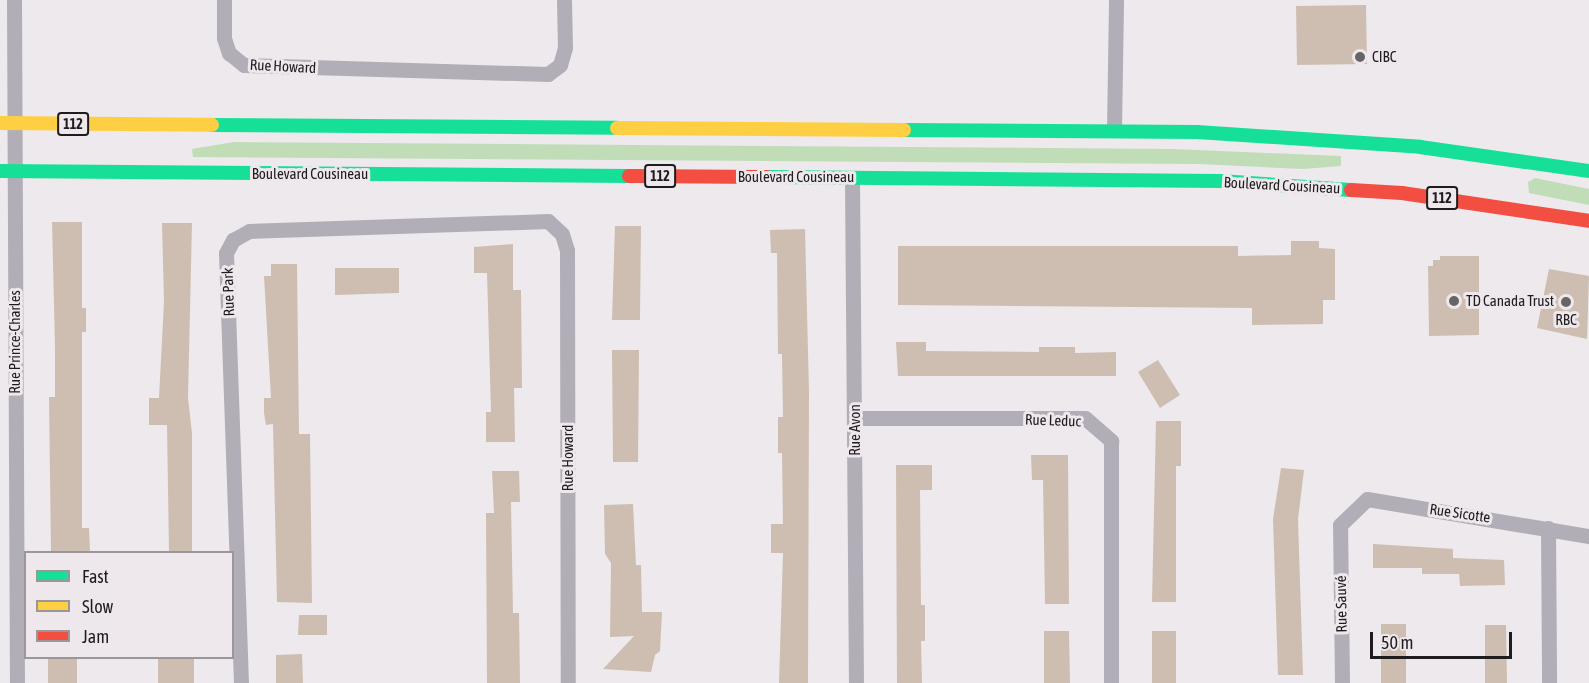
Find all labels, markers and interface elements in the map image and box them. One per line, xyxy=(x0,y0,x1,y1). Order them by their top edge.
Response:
place label: CIBC xyxy=(1372,48,1396,66)
marker: CIBC xyxy=(1353,50,1367,64)
street label: Rue Howard xyxy=(249,55,317,77)
road number: 112 xyxy=(56,113,90,135)
street label: Boulevard Cousineau xyxy=(252,165,368,183)
road number: 112 xyxy=(644,165,676,187)
street label: Boulevard Cousineau xyxy=(738,168,854,186)
street label: Boulevard Cousineau xyxy=(1223,173,1341,197)
road number: 112 xyxy=(1426,187,1458,209)
street label: Rue Park xyxy=(218,267,238,317)
street label: Rue Prince-Charles xyxy=(6,290,24,394)
place label: TD Canada Trust xyxy=(1466,292,1554,310)
marker: TD Canada Trust xyxy=(1447,294,1461,308)
marker: RBC xyxy=(1559,295,1573,309)
place label: RBC xyxy=(1555,311,1577,329)
street label: Rue Avon xyxy=(846,404,864,456)
street label: Rue Leduc xyxy=(1025,410,1081,430)
street label: Rue Howard xyxy=(559,425,577,491)
street label: Rue Sicotte xyxy=(1428,500,1492,526)
legend xyxy=(24,551,234,659)
text: Fast xyxy=(82,566,109,587)
street label: Rue Sauvé xyxy=(1332,575,1350,633)
text: Slow xyxy=(82,596,113,617)
scale bar xyxy=(1373,620,1516,658)
text: Jam xyxy=(82,626,109,647)
text: 50 m xyxy=(1381,632,1413,653)

